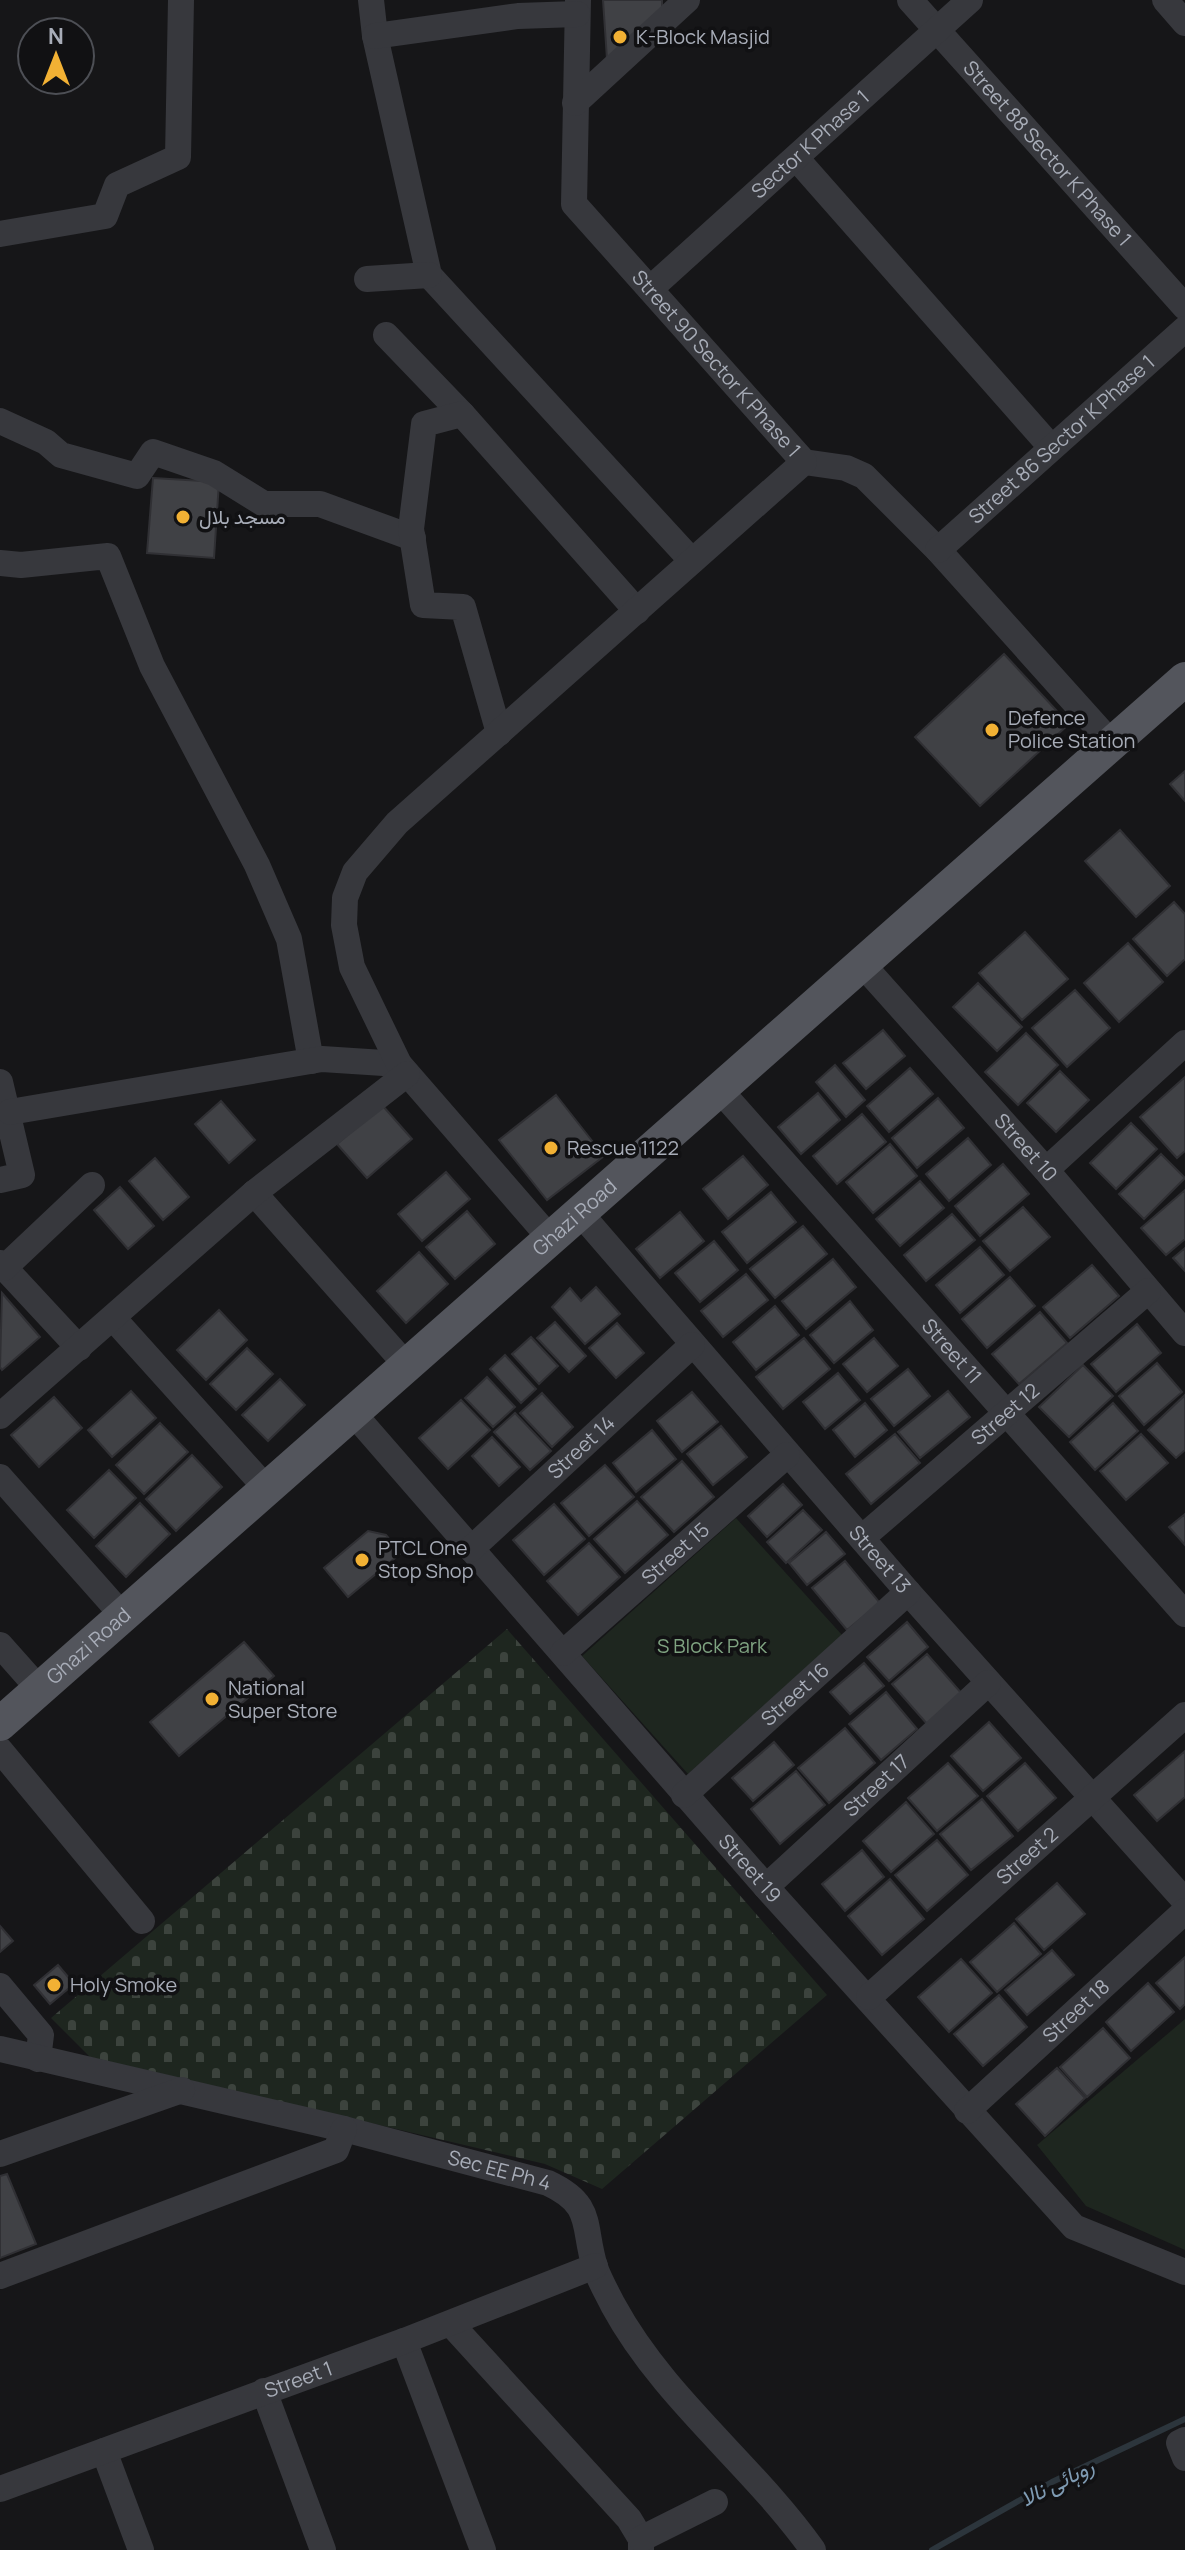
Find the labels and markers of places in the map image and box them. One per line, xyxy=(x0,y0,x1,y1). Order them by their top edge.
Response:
place label: K-Block Masjid xyxy=(636,23,770,50)
marker: K-Block Masjid xyxy=(611,28,629,46)
place label: مسجد بلال xyxy=(199,503,286,530)
marker: مسجد بلال xyxy=(174,508,192,526)
place label: Defence Police Station xyxy=(1008,704,1135,754)
marker: Defence Police Station xyxy=(983,721,1001,739)
place label: Rescue 1122 xyxy=(567,1134,679,1161)
marker: Rescue 1122 xyxy=(542,1139,560,1157)
place label: PTCL One Stop Shop xyxy=(378,1534,474,1584)
marker: PTCL One Stop Shop xyxy=(353,1551,371,1569)
place label: National Super Store xyxy=(228,1674,337,1724)
marker: National Super Store xyxy=(203,1690,221,1708)
place label: Holy Smoke xyxy=(70,1971,177,1998)
marker: Holy Smoke xyxy=(45,1976,63,1994)

